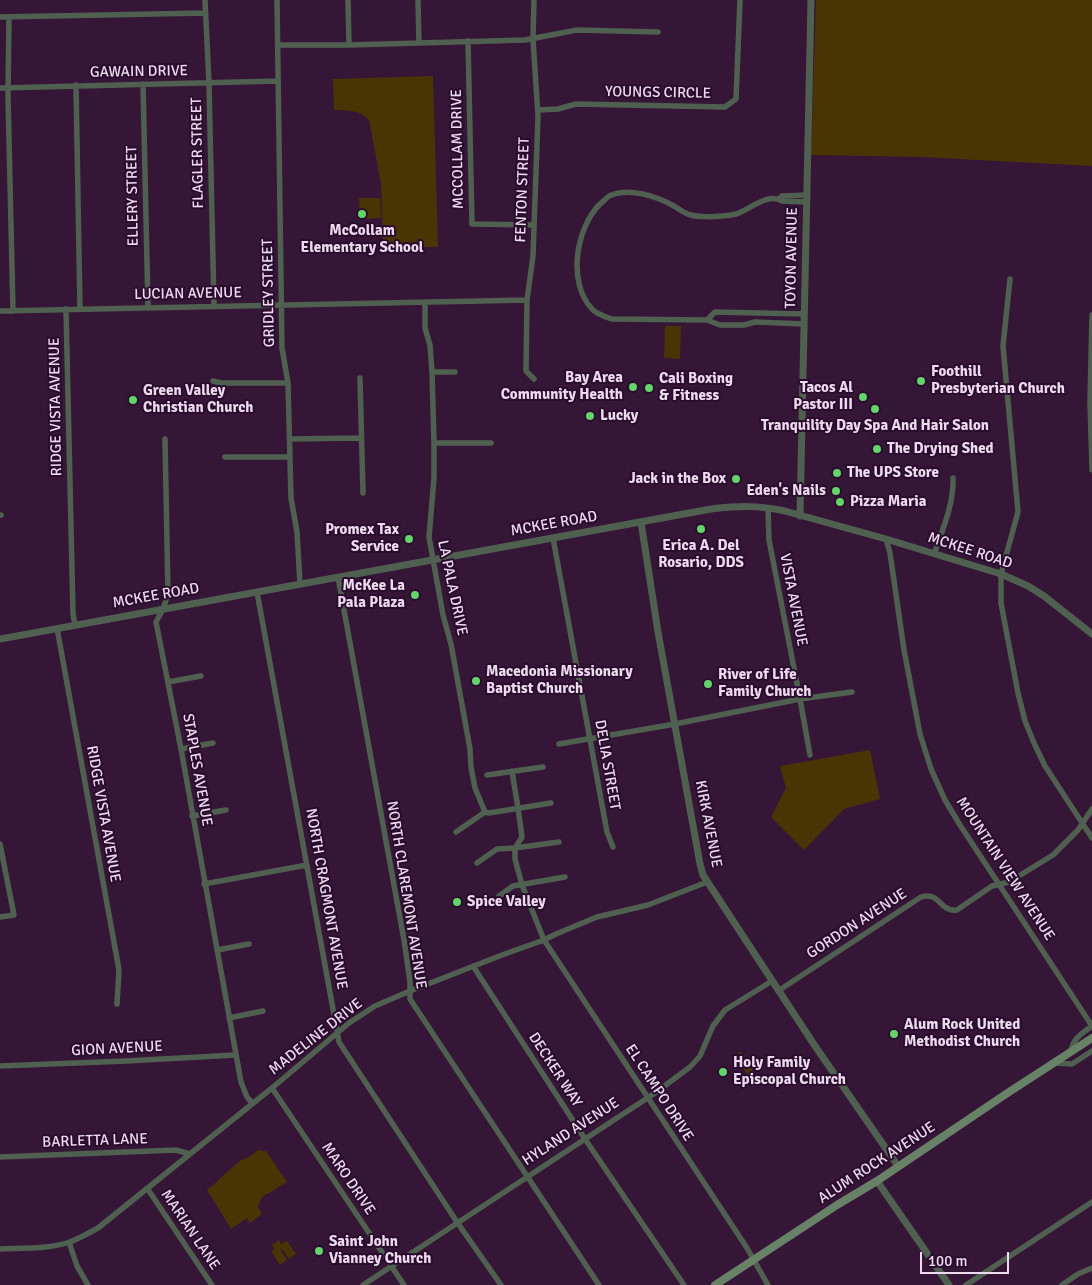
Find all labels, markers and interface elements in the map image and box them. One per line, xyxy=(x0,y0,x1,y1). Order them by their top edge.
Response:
street label: GAWAIN DRIVE xyxy=(90,62,188,82)
street label: YOUNGS CIRCLE xyxy=(605,83,711,103)
street label: MCCOLLAM DRIVE xyxy=(448,89,468,209)
street label: FLAGLER STREET xyxy=(188,97,208,209)
street label: FENTON STREET xyxy=(512,137,534,243)
street label: ELLERY STREET xyxy=(123,146,143,246)
street label: TOYON AVENUE xyxy=(782,207,802,309)
marker: McCollam Elementary School xyxy=(356,208,368,220)
place label: McCollam Elementary School xyxy=(301,222,423,257)
street label: GRIDLEY STREET xyxy=(259,239,279,347)
street label: LUCIAN AVENUE xyxy=(134,284,242,304)
street label: RIDGE VISTA AVENUE xyxy=(46,338,66,476)
place label: Foothill Presbyterian Church xyxy=(931,363,1065,398)
place label: Bay Area Community Health xyxy=(501,369,623,404)
place label: Cali Boxing & Fitness xyxy=(659,370,733,405)
marker: Foothill Presbyterian Church xyxy=(915,375,927,387)
place label: Tacos Al Pastor III xyxy=(793,379,853,414)
marker: Bay Area Community Health xyxy=(627,381,639,393)
place label: Green Valley Christian Church xyxy=(143,382,253,417)
marker: Cali Boxing & Fitness xyxy=(643,382,655,394)
marker: Tacos Al Pastor III xyxy=(857,391,869,403)
marker: Green Valley Christian Church xyxy=(127,394,139,406)
marker: Tranquility Day Spa And Hair Salon xyxy=(869,403,881,415)
place label: Lucky xyxy=(600,407,638,425)
marker: Lucky xyxy=(584,410,596,422)
place label: Tranquility Day Spa And Hair Salon xyxy=(761,417,989,435)
place label: The Drying Shed xyxy=(887,440,994,458)
marker: The Drying Shed xyxy=(871,443,883,455)
place label: The UPS Store xyxy=(847,464,939,482)
marker: The UPS Store xyxy=(831,467,843,479)
place label: Jack in the Box xyxy=(629,470,726,488)
marker: Jack in the Box xyxy=(730,473,742,485)
place label: Eden's Nails xyxy=(746,482,826,500)
marker: Eden's Nails xyxy=(830,485,842,497)
place label: Pizza Maria xyxy=(850,493,926,511)
marker: Pizza Maria xyxy=(834,496,846,508)
street label: MCKEE ROAD xyxy=(509,508,599,540)
place label: Promex Tax Service xyxy=(325,521,399,556)
marker: Erica A. Del Rosario, DDS xyxy=(695,523,707,535)
street label: MCKEE ROAD xyxy=(925,529,1015,573)
marker: Promex Tax Service xyxy=(403,533,415,545)
place label: Erica A. Del Rosario, DDS xyxy=(658,537,744,572)
street label: LA PALA DRIVE xyxy=(433,539,471,637)
street label: VISTA AVENUE xyxy=(775,552,811,648)
place label: McKee La Pala Plaza xyxy=(337,577,405,612)
street label: MCKEE ROAD xyxy=(111,580,201,612)
marker: McKee La Pala Plaza xyxy=(409,589,421,601)
place label: Macedonia Missionary Baptist Church xyxy=(486,663,633,698)
place label: River of Life Family Church xyxy=(718,666,812,701)
marker: Macedonia Missionary Baptist Church xyxy=(470,675,482,687)
marker: River of Life Family Church xyxy=(702,678,714,690)
street label: STAPLES AVENUE xyxy=(178,712,216,828)
street label: DELIA STREET xyxy=(590,718,624,812)
street label: RIDGE VISTA AVENUE xyxy=(82,744,124,884)
street label: KIRK AVENUE xyxy=(691,779,725,869)
street label: MOUNTAIN VIEW AVENUE xyxy=(952,794,1058,944)
street label: NORTH CLAREMONT AVENUE xyxy=(382,800,430,990)
street label: NORTH CRAGMONT AVENUE xyxy=(301,807,351,991)
street label: GORDON AVENUE xyxy=(804,885,910,963)
place label: Spice Valley xyxy=(467,893,546,911)
marker: Spice Valley xyxy=(451,896,463,908)
street label: MADELINE DRIVE xyxy=(266,995,366,1079)
place label: Alum Rock United Methodist Church xyxy=(904,1016,1020,1051)
marker: Alum Rock United Methodist Church xyxy=(888,1028,900,1040)
street label: DECKER WAY xyxy=(524,1029,586,1111)
street label: GION AVENUE xyxy=(71,1038,163,1060)
street label: EL CAMPO DRIVE xyxy=(621,1041,697,1145)
place label: Holy Family Episcopal Church xyxy=(733,1054,846,1089)
marker: Holy Family Episcopal Church xyxy=(717,1066,729,1078)
street label: HYLAND AVENUE xyxy=(519,1094,623,1170)
street label: ALUM ROCK AVENUE xyxy=(815,1118,939,1208)
street label: BARLETTA LANE xyxy=(42,1130,148,1152)
street label: MARO DRIVE xyxy=(317,1139,379,1219)
street label: MARIAN LANE xyxy=(157,1186,223,1274)
place label: Saint John Vianney Church xyxy=(329,1233,431,1268)
scale bar xyxy=(922,1242,1011,1274)
marker: Saint John Vianney Church xyxy=(313,1245,325,1257)
text: 100 m xyxy=(928,1252,968,1270)

